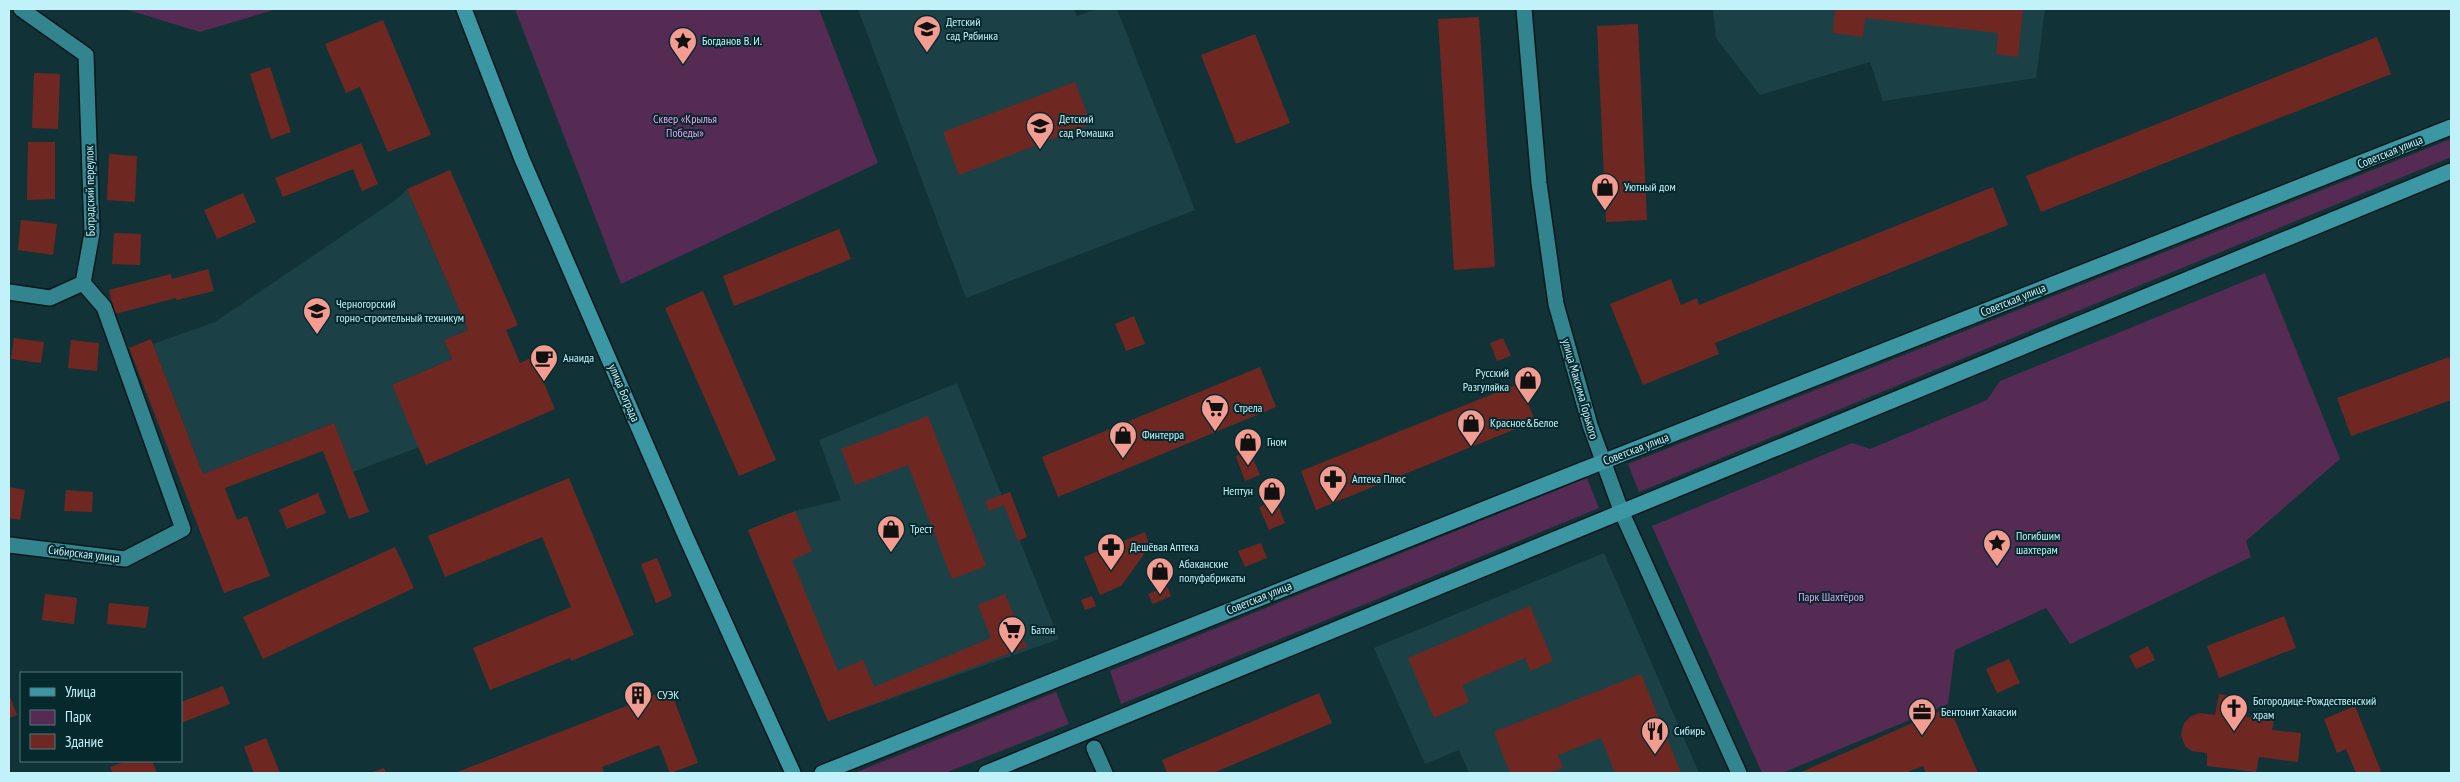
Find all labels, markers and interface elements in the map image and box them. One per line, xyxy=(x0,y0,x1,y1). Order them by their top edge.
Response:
school or university icon: Детский сад Рябинка xyxy=(912,14,942,53)
place label: Детский сад Рябинка xyxy=(946,14,998,43)
place icon: Богданов В. И. xyxy=(668,26,698,65)
place label: Богданов В. И. xyxy=(702,33,762,48)
park label: Сквер «Крылья Победы» xyxy=(653,111,717,140)
school or university icon: Детский сад Ромашка xyxy=(1025,111,1055,150)
place label: Детский сад Ромашка xyxy=(1059,111,1114,140)
street label: Советская улица xyxy=(2355,132,2425,171)
street label: Боградский переулок xyxy=(81,145,98,236)
shop icon: Уютный дом xyxy=(1590,172,1620,211)
place label: Уютный дом xyxy=(1624,179,1676,194)
street label: Советская улица xyxy=(1978,280,2048,319)
school or university icon: Черногорский горно-строительный техникум xyxy=(302,296,332,335)
place label: Черногорский горно-строительный техникум xyxy=(336,296,464,325)
street label: улица Максима Горького xyxy=(1559,337,1602,441)
cafe icon: Анаида xyxy=(529,343,559,382)
place label: Анаида xyxy=(563,350,594,365)
street label: улица Бограда xyxy=(606,362,643,424)
place label: Русский Разгуляйка xyxy=(1463,365,1509,394)
shop icon: Русский Разгуляйка xyxy=(1513,365,1543,404)
supermarket icon: Стрела xyxy=(1200,393,1230,432)
place label: Стрела xyxy=(1234,400,1263,415)
shop icon: Красное&Белое xyxy=(1456,408,1486,447)
place label: Красное&Белое xyxy=(1490,415,1559,430)
shop icon: Финтерра xyxy=(1108,420,1138,459)
place label: Финтерра xyxy=(1142,427,1184,442)
shop icon: Гном xyxy=(1233,427,1263,466)
street label: Советская улица xyxy=(1601,429,1671,468)
place label: Гном xyxy=(1267,434,1287,449)
pharmacy icon: Аптека Плюс xyxy=(1318,464,1348,503)
place label: Аптека Плюс xyxy=(1352,471,1407,486)
shop icon: Нептун xyxy=(1257,476,1287,515)
place label: Нептун xyxy=(1223,483,1253,498)
shop icon: Трест xyxy=(876,514,906,553)
place label: Трест xyxy=(910,521,933,536)
place icon: Погибшим шахтерам xyxy=(1982,528,2012,567)
place label: Погибшим шахтерам xyxy=(2016,528,2060,557)
pharmacy icon: Дешёвая Аптека xyxy=(1096,532,1126,571)
place label: Дешёвая Аптека xyxy=(1130,539,1199,554)
street label: Сибирская улица xyxy=(47,542,121,565)
shop icon: Абаканские полуфабрикаты xyxy=(1145,556,1175,595)
place label: Абаканские полуфабрикаты xyxy=(1179,556,1246,585)
street label: Советская улица xyxy=(1224,578,1294,617)
park label: Парк Шахтёров xyxy=(1798,589,1864,604)
supermarket icon: Батон xyxy=(997,615,1027,654)
place label: Батон xyxy=(1031,622,1055,637)
legend xyxy=(20,672,182,762)
building icon: СУЭК xyxy=(623,680,653,719)
text: Улица xyxy=(65,682,96,701)
place label: СУЭК xyxy=(657,687,679,702)
church icon: Богородице-Рождественский храм xyxy=(2219,693,2249,732)
place label: Богородице-Рождественский храм xyxy=(2253,693,2376,722)
office icon: Бентонит Хакасии xyxy=(1907,697,1937,736)
place label: Бентонит Хакасии xyxy=(1941,704,2017,719)
text: Парк xyxy=(65,707,91,726)
restaurant icon: Сибирь xyxy=(1640,716,1670,755)
place label: Сибирь xyxy=(1674,723,1705,738)
text: Здание xyxy=(65,732,103,751)

